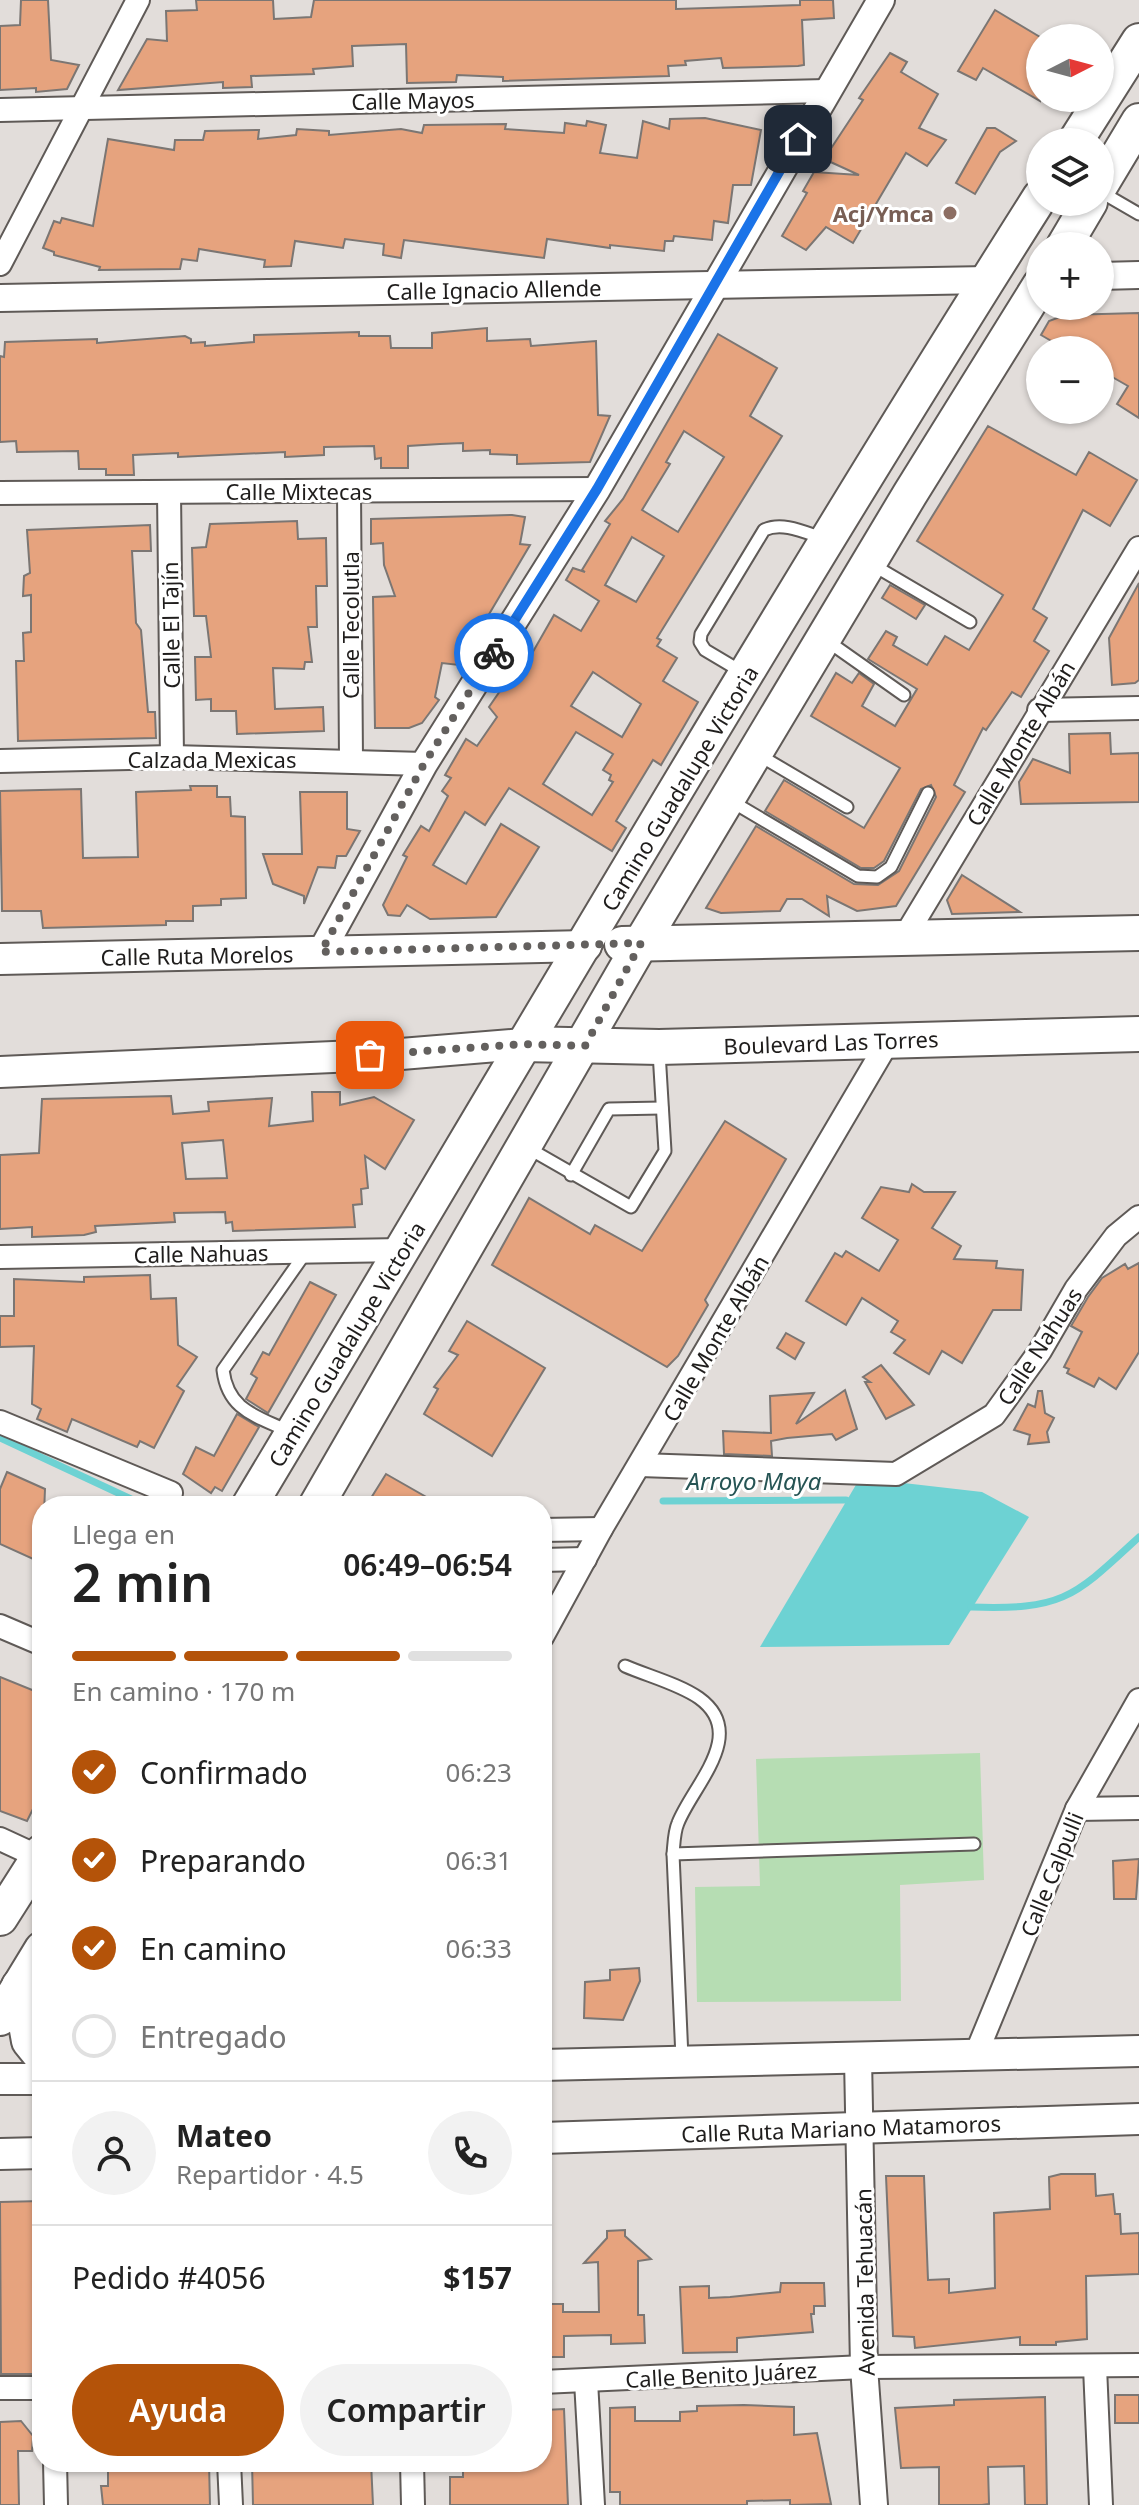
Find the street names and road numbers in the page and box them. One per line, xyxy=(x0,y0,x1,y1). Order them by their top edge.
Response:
street label: Calle Mayos xyxy=(351,84,475,116)
street label: Calle Ignacio Allende xyxy=(386,272,602,306)
street label: Calle Mixtecas xyxy=(226,476,372,506)
street label: Calle Tecolutla xyxy=(335,551,365,699)
street label: Calle El Tajín xyxy=(154,561,186,689)
street label: Calle Monte Albán xyxy=(959,655,1081,831)
street label: Camino Guadalupe Victoria xyxy=(594,660,764,916)
street label: Calzada Mexicas xyxy=(128,744,296,774)
street label: Calle Ruta Morelos xyxy=(100,938,294,972)
street label: Boulevard Las Torres xyxy=(723,1023,939,1061)
street label: Camino Guadalupe Victoria xyxy=(261,1216,431,1472)
street label: Calle Nahuas xyxy=(133,1237,269,1269)
street label: Calle Monte Albán xyxy=(655,1249,775,1427)
street label: Calle Nahuas xyxy=(990,1281,1088,1411)
street label: Calle Calpulli xyxy=(1012,1807,1090,1941)
street label: Calle Ruta Mariano Matamoros xyxy=(681,2107,1001,2149)
street label: Avenida Tehuacán xyxy=(847,2188,881,2376)
street label: Calle Benito Juárez xyxy=(624,2354,818,2394)

